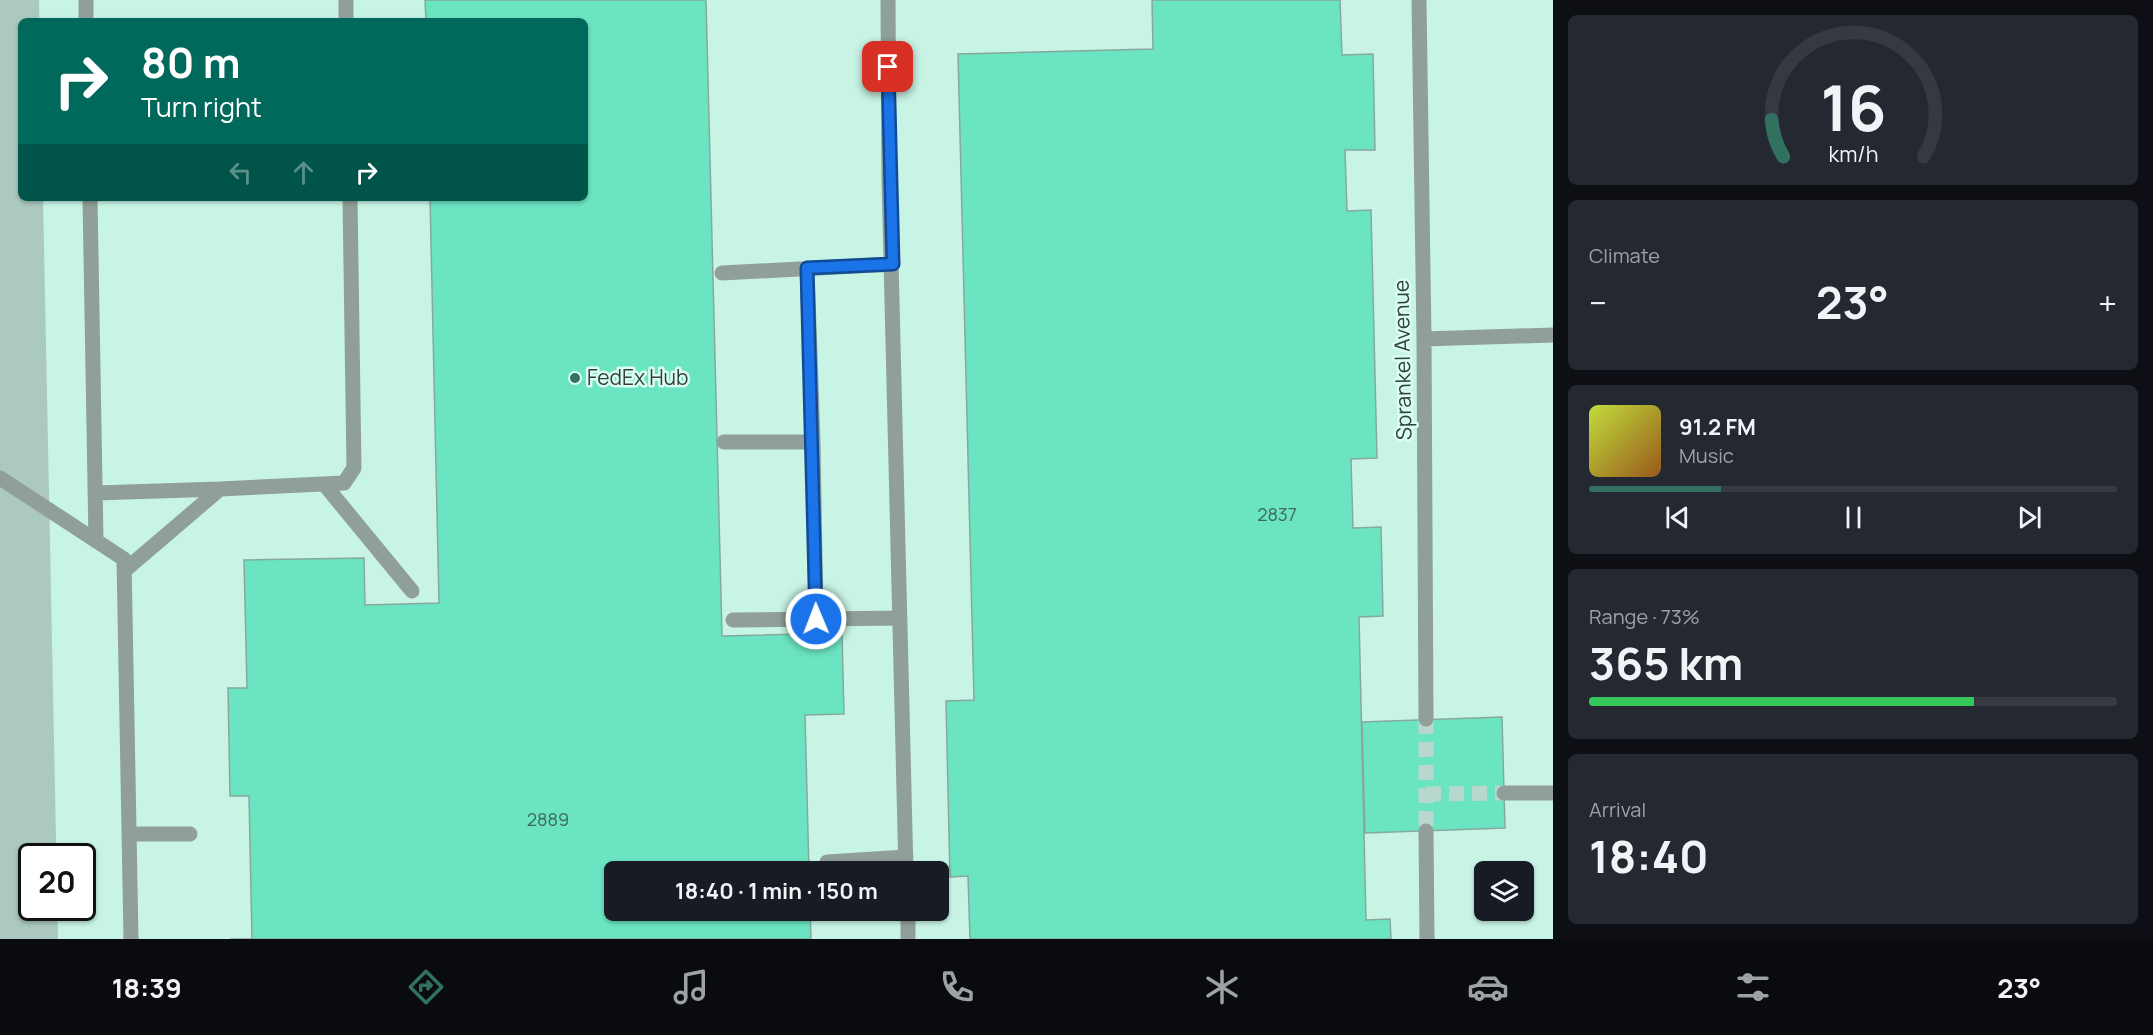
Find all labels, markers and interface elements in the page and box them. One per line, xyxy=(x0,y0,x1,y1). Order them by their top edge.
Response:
text: 80 m xyxy=(141,33,241,91)
pin xyxy=(862,41,913,92)
icon: right xyxy=(42,42,120,120)
icon: arrive xyxy=(871,50,904,83)
text: 16 xyxy=(1820,64,1886,150)
text: Turn right xyxy=(141,88,262,125)
text: km/h xyxy=(1828,139,1878,168)
icon: left xyxy=(224,156,257,189)
icon: ahead xyxy=(287,156,320,189)
icon: right xyxy=(350,156,383,189)
text: Climate xyxy=(1589,242,1660,269)
text: 23° xyxy=(1816,271,1889,333)
street label: Sprankel Avenue xyxy=(1387,280,1417,440)
text: − xyxy=(1589,280,1607,325)
text: + xyxy=(2098,280,2117,325)
place label: FedEx Hub xyxy=(587,363,689,391)
marker: FedEx Hub xyxy=(568,371,582,385)
text: 91.2 FM xyxy=(1679,412,1756,442)
text: Music xyxy=(1679,442,1734,469)
icon: previous xyxy=(1661,501,1694,534)
icon: pause xyxy=(1837,501,1870,534)
icon: next xyxy=(2013,501,2046,534)
house number: 2837 xyxy=(1257,502,1297,526)
position arrow xyxy=(784,587,848,651)
text: Range · 73% xyxy=(1589,603,1700,630)
text: 365 km xyxy=(1589,632,1743,694)
text: Arrival xyxy=(1589,796,1646,823)
house number: 2889 xyxy=(527,807,569,831)
text: 18:40 xyxy=(1589,825,1709,887)
speed limit sign: 20 xyxy=(18,843,96,921)
map controls xyxy=(1474,861,1534,921)
button: layers xyxy=(1474,861,1534,921)
text: 18:40 · 1 min · 150 m xyxy=(675,876,878,906)
icon: directions xyxy=(405,966,447,1008)
icon: music xyxy=(670,966,712,1008)
icon: phone xyxy=(936,966,978,1008)
icon: climate xyxy=(1201,966,1243,1008)
icon: car xyxy=(1467,966,1509,1008)
icon: filters xyxy=(1732,966,1774,1008)
text: 18:39 xyxy=(112,969,182,1006)
text: 23° xyxy=(1997,969,2041,1006)

